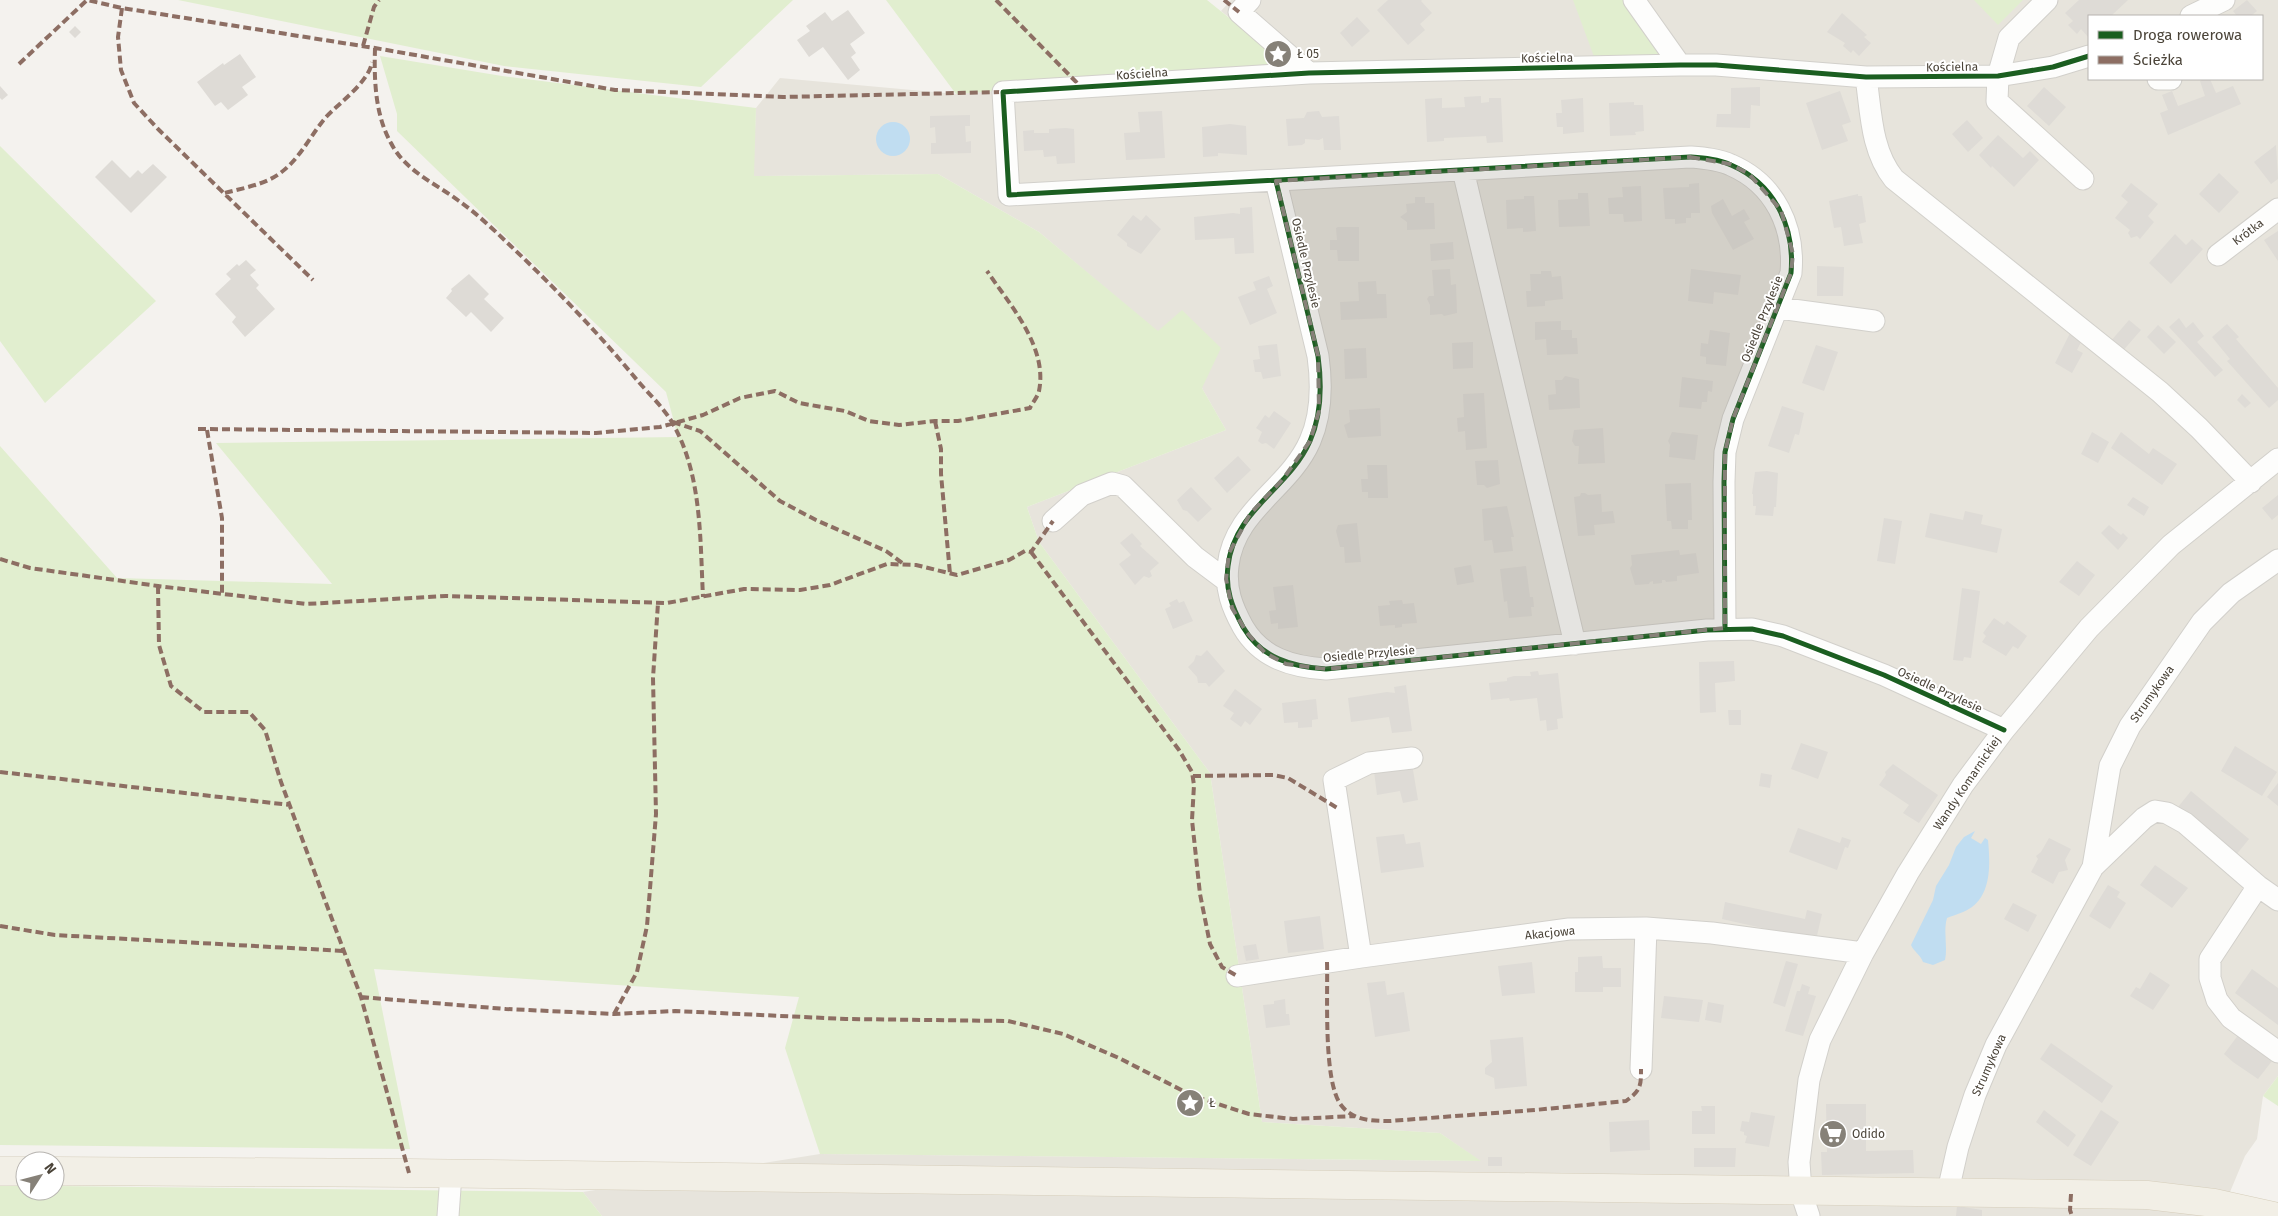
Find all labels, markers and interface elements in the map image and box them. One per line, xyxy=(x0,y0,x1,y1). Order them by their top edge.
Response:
legend xyxy=(2088,15,2263,80)
text: Droga rowerowa xyxy=(2133,26,2242,44)
place icon: Ł 05 xyxy=(1263,39,1293,69)
place label: Ł 05 xyxy=(1297,47,1319,61)
street label: Kościelna xyxy=(1521,51,1573,65)
text: Ścieżka xyxy=(2133,51,2183,69)
street label: Kościelna xyxy=(1926,60,1978,74)
street label: Kościelna xyxy=(1115,65,1169,83)
street label: Krótka xyxy=(2230,216,2266,248)
street label: Osiedle Przylesie xyxy=(1289,217,1323,309)
street label: Osiedle Przylesie xyxy=(1738,274,1786,364)
street label: Osiedle Przylesie xyxy=(1323,643,1415,665)
street label: Strumykowa xyxy=(2127,663,2177,725)
street label: Osiedle Przylesie xyxy=(1895,664,1985,716)
street label: Wandy Komarnickiej xyxy=(1930,733,2004,833)
street label: Akacjowa xyxy=(1524,923,1576,943)
street label: Strumykowa xyxy=(1969,1032,2009,1098)
place icon: Ł xyxy=(1175,1088,1205,1118)
place label: Ł xyxy=(1209,1096,1215,1110)
supermarket icon: Odido xyxy=(1818,1119,1848,1149)
place label: Odido xyxy=(1852,1127,1885,1141)
north arrow xyxy=(15,1151,65,1201)
text: N xyxy=(41,1160,60,1177)

